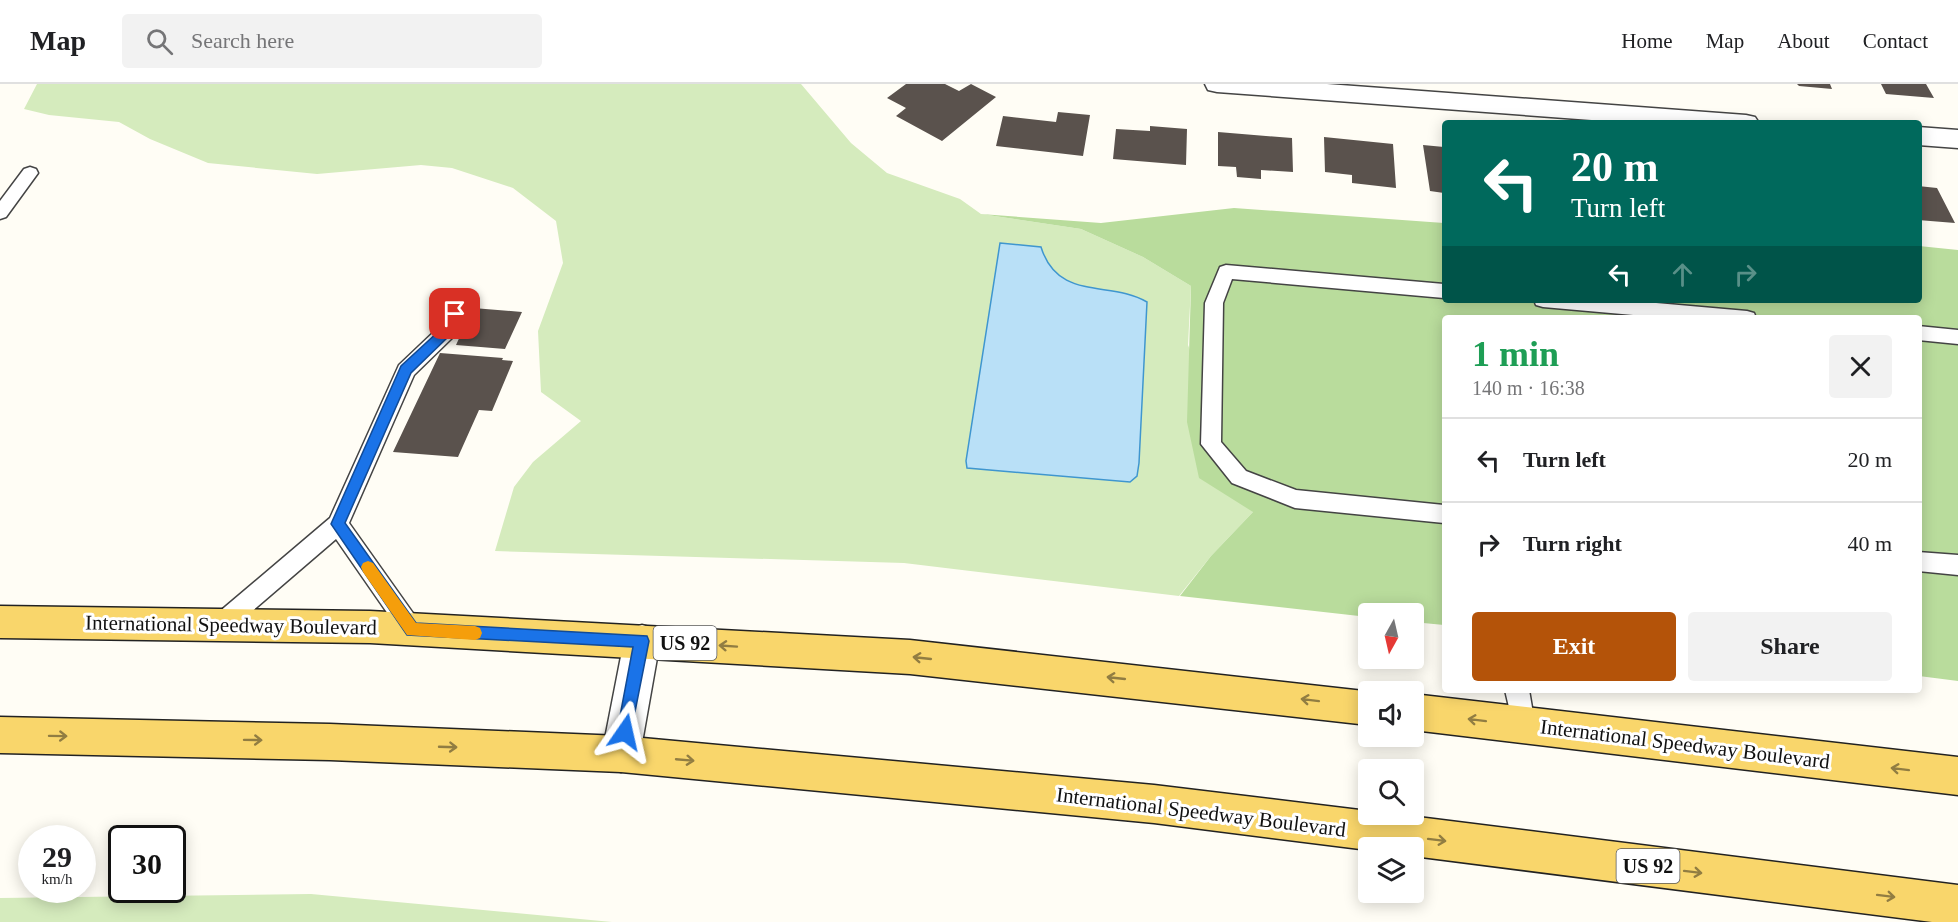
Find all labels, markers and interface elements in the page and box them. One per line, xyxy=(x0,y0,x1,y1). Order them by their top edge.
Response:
search box xyxy=(122,14,542,68)
text: Map xyxy=(30,25,86,56)
icon: search xyxy=(143,25,176,58)
text: Search here xyxy=(191,28,294,53)
text: Home xyxy=(1621,29,1673,53)
text: Map xyxy=(1706,29,1744,53)
text: About xyxy=(1777,29,1830,53)
text: Contact xyxy=(1863,29,1928,53)
icon: left xyxy=(1472,144,1550,222)
text: 20 m xyxy=(1571,144,1659,190)
text: Turn left xyxy=(1571,193,1665,223)
icon: left xyxy=(1603,258,1636,291)
icon: ahead xyxy=(1666,258,1699,291)
icon: right xyxy=(1729,258,1762,291)
pin xyxy=(429,288,480,339)
icon: arrive xyxy=(438,297,471,330)
text: 1 min xyxy=(1472,334,1559,374)
button: close xyxy=(1829,335,1892,398)
text: 140 m · 16:38 xyxy=(1472,377,1585,399)
icon: left xyxy=(1472,444,1505,477)
text: Turn left xyxy=(1523,447,1606,472)
text: 20 m xyxy=(1847,447,1892,472)
icon: right xyxy=(1472,528,1505,561)
text: Turn right xyxy=(1523,531,1622,556)
text: 40 m xyxy=(1847,531,1892,556)
north arrow xyxy=(1358,603,1424,669)
map controls xyxy=(1358,603,1424,903)
street label: International Speedway Boulevard xyxy=(85,610,377,640)
button: Exit xyxy=(1472,612,1676,681)
button: Share xyxy=(1688,612,1892,681)
road number: US 92 xyxy=(654,626,716,660)
one-way arrow xyxy=(718,640,738,651)
one-way arrow xyxy=(913,653,933,664)
one-way arrow xyxy=(1107,672,1127,683)
button: sound xyxy=(1358,681,1424,747)
one-way arrow xyxy=(1300,694,1320,705)
position arrow xyxy=(593,700,657,764)
one-way arrow xyxy=(1467,714,1487,725)
street label: International Speedway Boulevard xyxy=(1539,714,1832,774)
one-way arrow xyxy=(48,730,68,742)
one-way arrow xyxy=(243,734,263,746)
one-way arrow xyxy=(438,741,458,753)
one-way arrow xyxy=(674,755,694,766)
button: search xyxy=(1358,759,1424,825)
one-way arrow xyxy=(1890,763,1910,774)
street label: International Speedway Boulevard xyxy=(1055,782,1348,842)
speed limit sign: 30 xyxy=(108,825,186,903)
one-way arrow xyxy=(1426,835,1446,846)
button: layers xyxy=(1358,837,1424,903)
text: 29 xyxy=(42,840,72,873)
road number: US 92 xyxy=(1616,849,1680,883)
one-way arrow xyxy=(1682,867,1702,878)
text: km/h xyxy=(42,871,72,887)
one-way arrow xyxy=(1876,891,1896,902)

